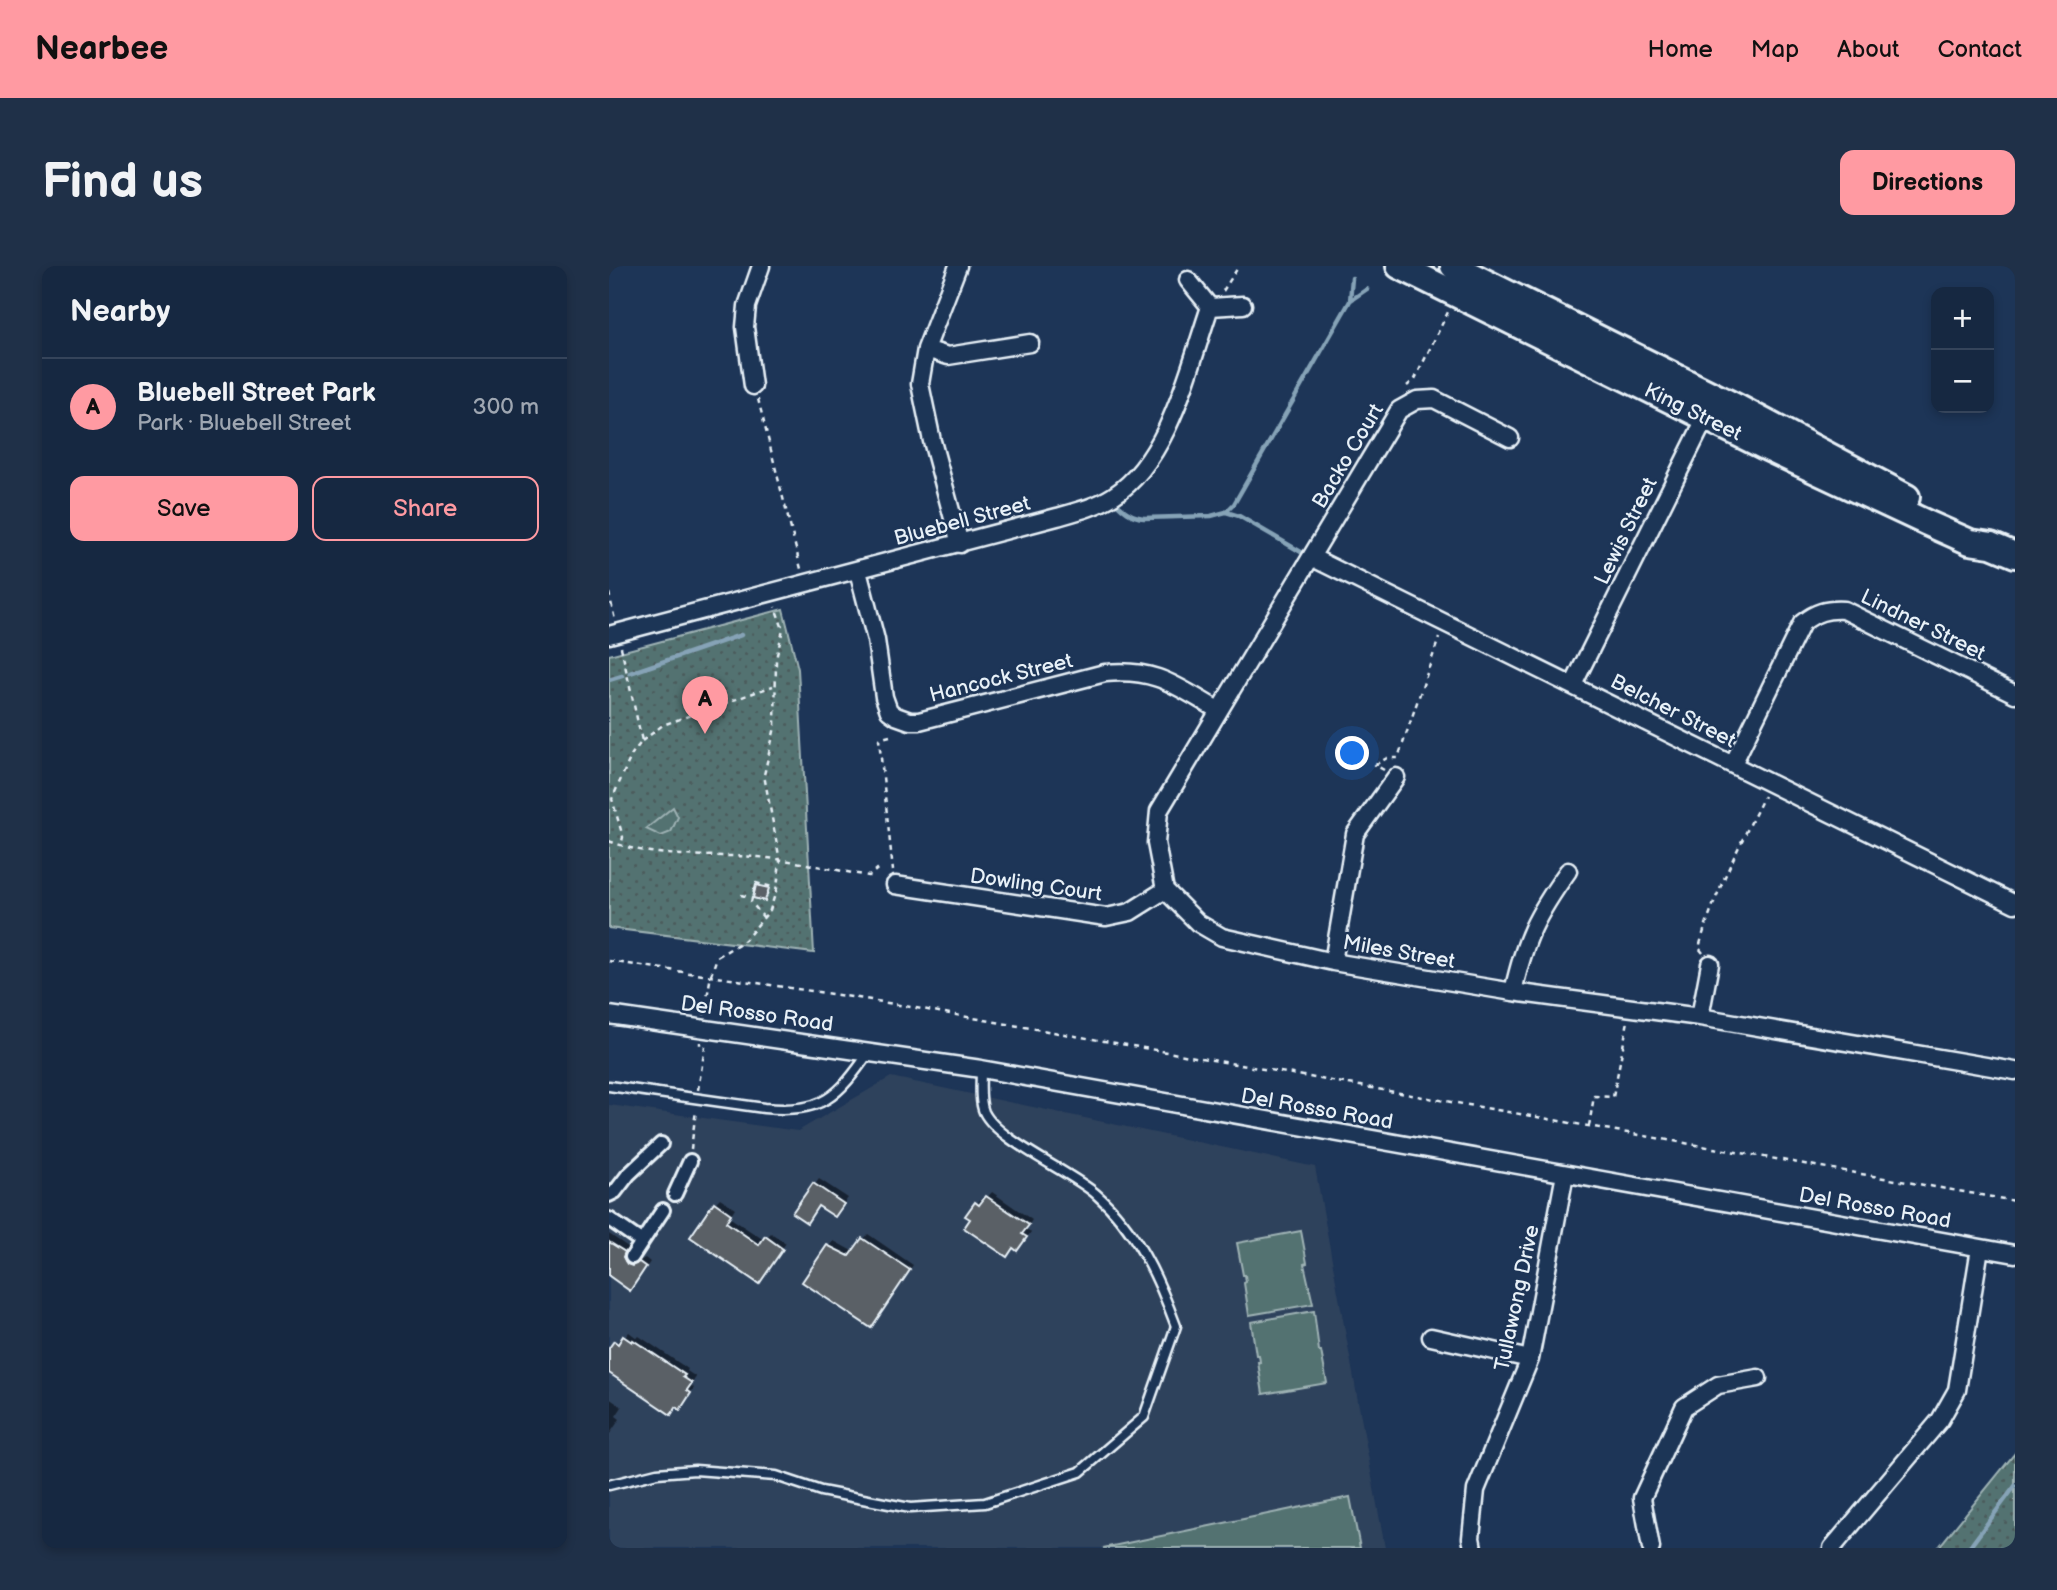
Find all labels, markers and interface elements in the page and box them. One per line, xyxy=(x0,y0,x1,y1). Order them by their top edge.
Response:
text: Nearbee xyxy=(35,29,168,69)
text: Home xyxy=(1648,35,1713,64)
text: Map xyxy=(1751,35,1799,64)
text: About xyxy=(1837,35,1899,64)
text: Contact xyxy=(1937,35,2022,64)
button: Directions xyxy=(1840,150,2015,215)
text: Find us xyxy=(42,153,203,212)
map controls xyxy=(1931,287,1994,413)
button: + xyxy=(1931,287,1994,350)
text: Nearby xyxy=(70,294,170,330)
button: − xyxy=(1931,350,1994,413)
text: Bluebell Street Park xyxy=(137,378,376,409)
street label: King Street xyxy=(1640,378,1746,447)
text: A xyxy=(86,393,100,421)
text: 300 m xyxy=(473,393,539,421)
street label: Backo Court xyxy=(1307,399,1389,513)
text: Park · Bluebell Street xyxy=(137,409,351,437)
street label: Lewis Street xyxy=(1589,473,1663,589)
button: Save xyxy=(70,476,298,541)
button: Share xyxy=(312,476,539,541)
street label: Bluebell Street xyxy=(891,491,1033,551)
street label: Lindner Street xyxy=(1857,584,1990,666)
street label: Hancock Street xyxy=(927,648,1076,708)
street label: Belcher Street xyxy=(1606,669,1740,754)
pin: A xyxy=(682,676,728,734)
your location xyxy=(1335,736,1369,770)
street label: Dowling Court xyxy=(969,863,1104,907)
street label: Miles Street xyxy=(1341,930,1458,974)
street label: Del Rosso Road xyxy=(679,991,835,1037)
street label: Del Rosso Road xyxy=(1239,1083,1395,1135)
street label: Del Rosso Road xyxy=(1797,1182,1953,1234)
street label: Tullawong Drive xyxy=(1489,1223,1545,1373)

